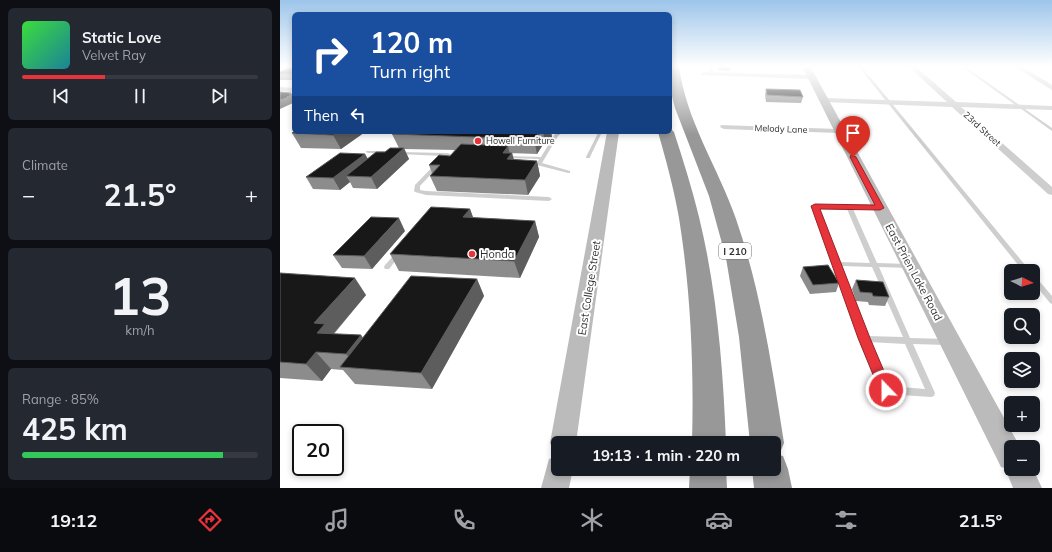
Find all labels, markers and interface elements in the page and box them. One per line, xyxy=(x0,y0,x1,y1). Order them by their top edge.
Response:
text: 120 m xyxy=(370,25,453,60)
text: Static Love xyxy=(82,28,161,47)
icon: right xyxy=(304,28,356,80)
text: Velvet Ray xyxy=(82,47,146,63)
text: Turn right xyxy=(370,60,450,83)
icon: previous xyxy=(50,85,72,107)
icon: pause xyxy=(129,85,151,107)
icon: next xyxy=(208,85,230,107)
icon: left xyxy=(347,104,369,126)
text: Then xyxy=(304,106,339,125)
street label: 23rd Street xyxy=(961,109,1003,148)
pin xyxy=(836,116,870,157)
street label: Melody Lane xyxy=(754,122,808,136)
icon: arrive xyxy=(842,122,864,144)
place label: Howell Furniture xyxy=(486,135,555,146)
marker: Howell Furniture xyxy=(473,136,483,146)
text: Climate xyxy=(22,157,68,173)
text: 21.5° xyxy=(104,176,176,214)
text: − xyxy=(22,181,35,209)
text: + xyxy=(245,181,258,209)
street label: East Prien Lake Road xyxy=(882,221,946,323)
street label: East College Street xyxy=(575,240,603,336)
road number: I 210 xyxy=(719,243,751,259)
place label: Honda xyxy=(480,247,514,261)
marker: Honda xyxy=(467,249,477,259)
text: 13 xyxy=(109,263,171,328)
north arrow xyxy=(1004,264,1040,300)
map controls xyxy=(1004,264,1040,476)
button: search xyxy=(1004,308,1040,344)
text: km/h xyxy=(125,322,155,338)
button: layers xyxy=(1004,352,1040,388)
position arrow xyxy=(865,369,907,411)
text: Range · 85% xyxy=(22,391,99,407)
button: + xyxy=(1004,396,1040,432)
text: 425 km xyxy=(22,410,128,448)
speed limit sign: 20 xyxy=(292,424,344,476)
button: − xyxy=(1004,440,1040,476)
text: 19:13 · 1 min · 220 m xyxy=(592,446,740,465)
icon: directions xyxy=(196,506,224,534)
icon: music xyxy=(323,506,351,534)
icon: phone xyxy=(450,506,478,534)
icon: climate xyxy=(578,506,606,534)
icon: car xyxy=(705,506,733,534)
icon: filters xyxy=(832,506,860,534)
text: 19:12 xyxy=(50,509,97,532)
text: 21.5° xyxy=(959,509,1002,532)

